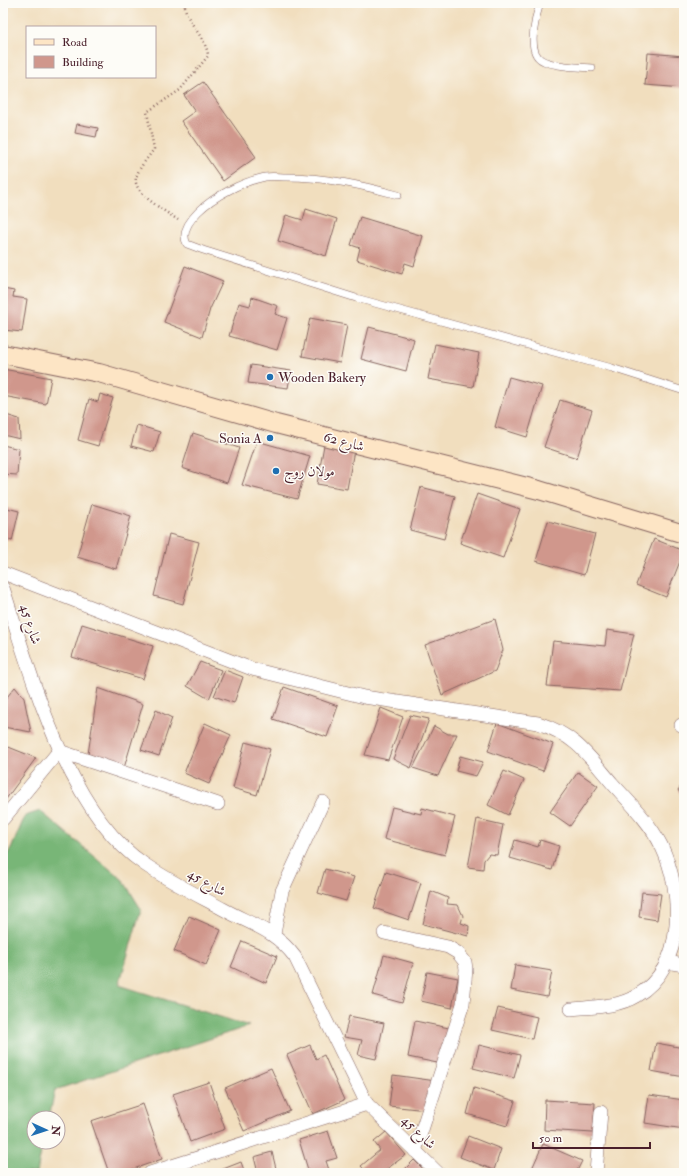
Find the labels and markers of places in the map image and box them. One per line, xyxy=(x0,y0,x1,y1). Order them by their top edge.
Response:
place label: Wooden Bakery xyxy=(277,369,367,387)
marker: Wooden Bakery xyxy=(265,372,275,382)
place label: Sonia A xyxy=(219,430,262,447)
marker: Sonia A xyxy=(265,433,275,443)
place label: مولان روج xyxy=(284,463,335,484)
marker: مولان روج xyxy=(271,466,281,476)

